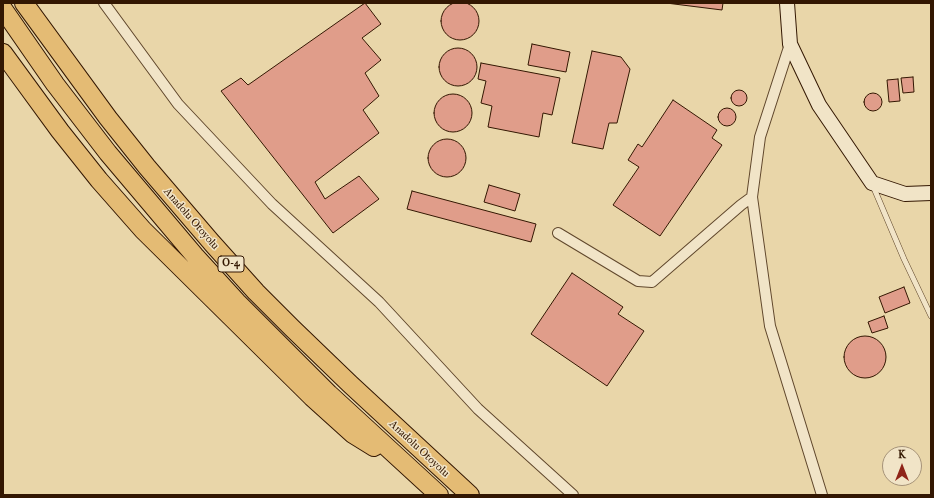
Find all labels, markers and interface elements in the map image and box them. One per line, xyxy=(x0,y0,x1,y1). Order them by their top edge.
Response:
street label: Anadolu Otoyolu xyxy=(161,185,221,253)
road number: O-4 xyxy=(218,256,244,272)
street label: Anadolu Otoyolu xyxy=(386,418,452,480)
north arrow xyxy=(882,446,922,486)
text: K xyxy=(898,448,906,461)

